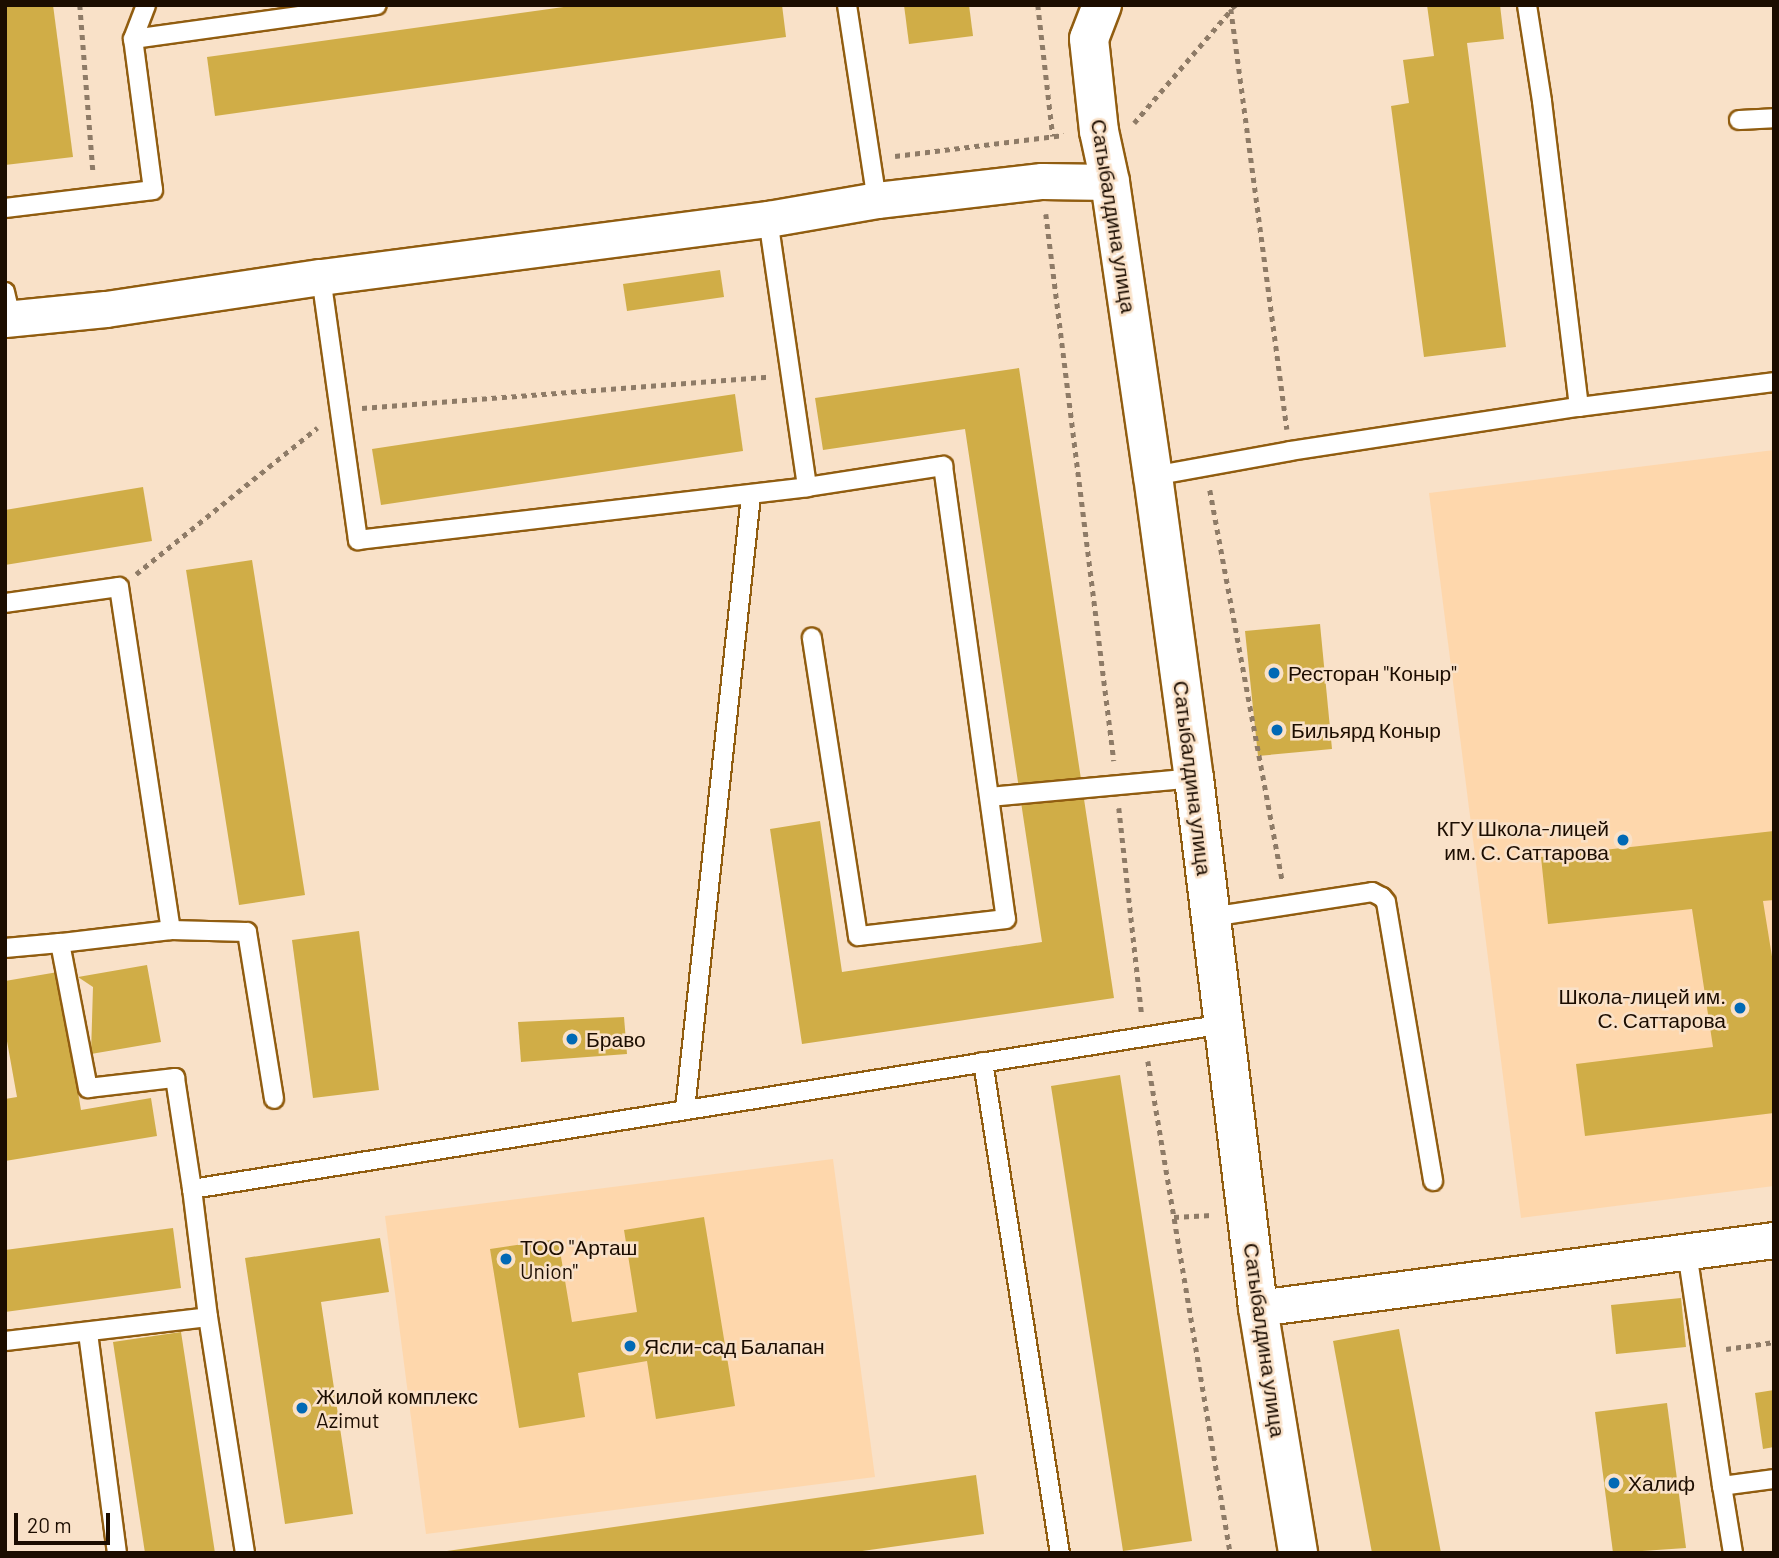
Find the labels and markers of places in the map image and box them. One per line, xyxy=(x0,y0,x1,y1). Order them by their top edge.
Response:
place label: Ресторан "Коныр" xyxy=(1288,660,1457,686)
marker: Ресторан "Коныр" xyxy=(1266,665,1282,681)
place label: Бильярд Коныр xyxy=(1291,717,1441,743)
marker: Бильярд Коныр xyxy=(1269,722,1285,738)
place label: КГУ Школа-лицей им. С. Саттарова xyxy=(1437,815,1609,865)
marker: КГУ Школа-лицей им. С. Саттарова xyxy=(1615,832,1631,848)
place label: Школа-лицей им. С. Саттарова xyxy=(1559,983,1726,1033)
marker: Школа-лицей им. С. Саттарова xyxy=(1732,1000,1748,1016)
place label: Браво xyxy=(586,1026,646,1052)
marker: Браво xyxy=(564,1031,580,1047)
place label: ТОО "Арташ Union" xyxy=(520,1234,637,1284)
marker: ТОО "Арташ Union" xyxy=(498,1251,514,1267)
place label: Ясли-сад Балапан xyxy=(644,1333,825,1359)
marker: Ясли-сад Балапан xyxy=(622,1338,638,1354)
place label: Жилой комплекс Azimut xyxy=(316,1383,478,1433)
marker: Жилой комплекс Azimut xyxy=(294,1400,310,1416)
place label: Халиф xyxy=(1628,1470,1695,1496)
marker: Халиф xyxy=(1606,1475,1622,1491)

